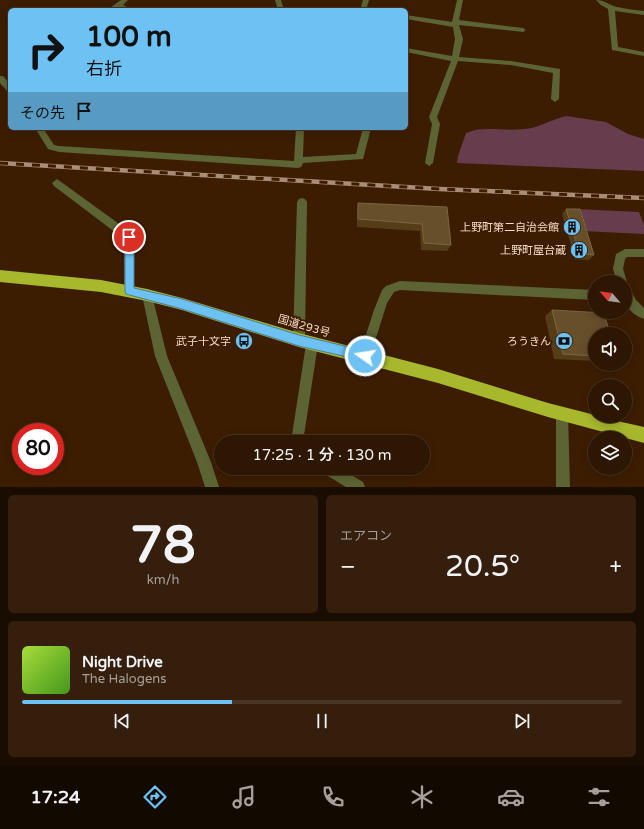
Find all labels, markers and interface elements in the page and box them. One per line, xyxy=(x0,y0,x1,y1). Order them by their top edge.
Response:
text: 100 m xyxy=(86,20,172,54)
icon: right xyxy=(20,24,72,76)
text: 右折 xyxy=(86,58,122,80)
icon: arrive xyxy=(73,100,95,122)
text: その先 xyxy=(20,104,65,122)
building icon: 上野町第二自治会館 xyxy=(562,217,582,237)
pin xyxy=(112,220,146,254)
place label: 上野町第二自治会館 xyxy=(460,221,559,234)
icon: arrive xyxy=(118,226,140,248)
building icon: 上野町屋台蔵 xyxy=(569,240,589,260)
place label: 上野町屋台蔵 xyxy=(500,244,566,257)
north arrow xyxy=(588,275,632,319)
map controls xyxy=(588,275,632,475)
street label: 国道293号 xyxy=(276,312,332,340)
button: sound xyxy=(588,327,632,371)
bus stop icon: 武子十文字 xyxy=(234,331,254,351)
bank icon: ろうきん xyxy=(554,331,574,351)
place label: 武子十文字 xyxy=(176,335,231,348)
position arrow xyxy=(344,335,386,377)
place label: ろうきん xyxy=(507,335,551,348)
button: search xyxy=(588,379,632,423)
speed limit sign: 80 xyxy=(12,423,64,475)
button: layers xyxy=(588,431,632,475)
text: 17:25 · 1 分 · 130 m xyxy=(252,446,392,464)
text: 78 xyxy=(130,514,196,577)
text: エアコン xyxy=(340,528,392,544)
text: 20.5° xyxy=(445,548,520,585)
text: − xyxy=(340,554,356,580)
text: + xyxy=(610,554,622,580)
text: km/h xyxy=(147,572,179,588)
text: Night Drive xyxy=(82,653,163,671)
text: The Halogens xyxy=(82,671,166,687)
icon: previous xyxy=(111,710,133,732)
icon: pause xyxy=(311,710,333,732)
icon: next xyxy=(511,710,533,732)
icon: directions xyxy=(141,783,169,811)
icon: music xyxy=(230,783,258,811)
icon: phone xyxy=(319,783,347,811)
icon: climate xyxy=(408,783,436,811)
icon: car xyxy=(497,783,525,811)
icon: filters xyxy=(585,783,613,811)
text: 17:24 xyxy=(30,786,80,808)

